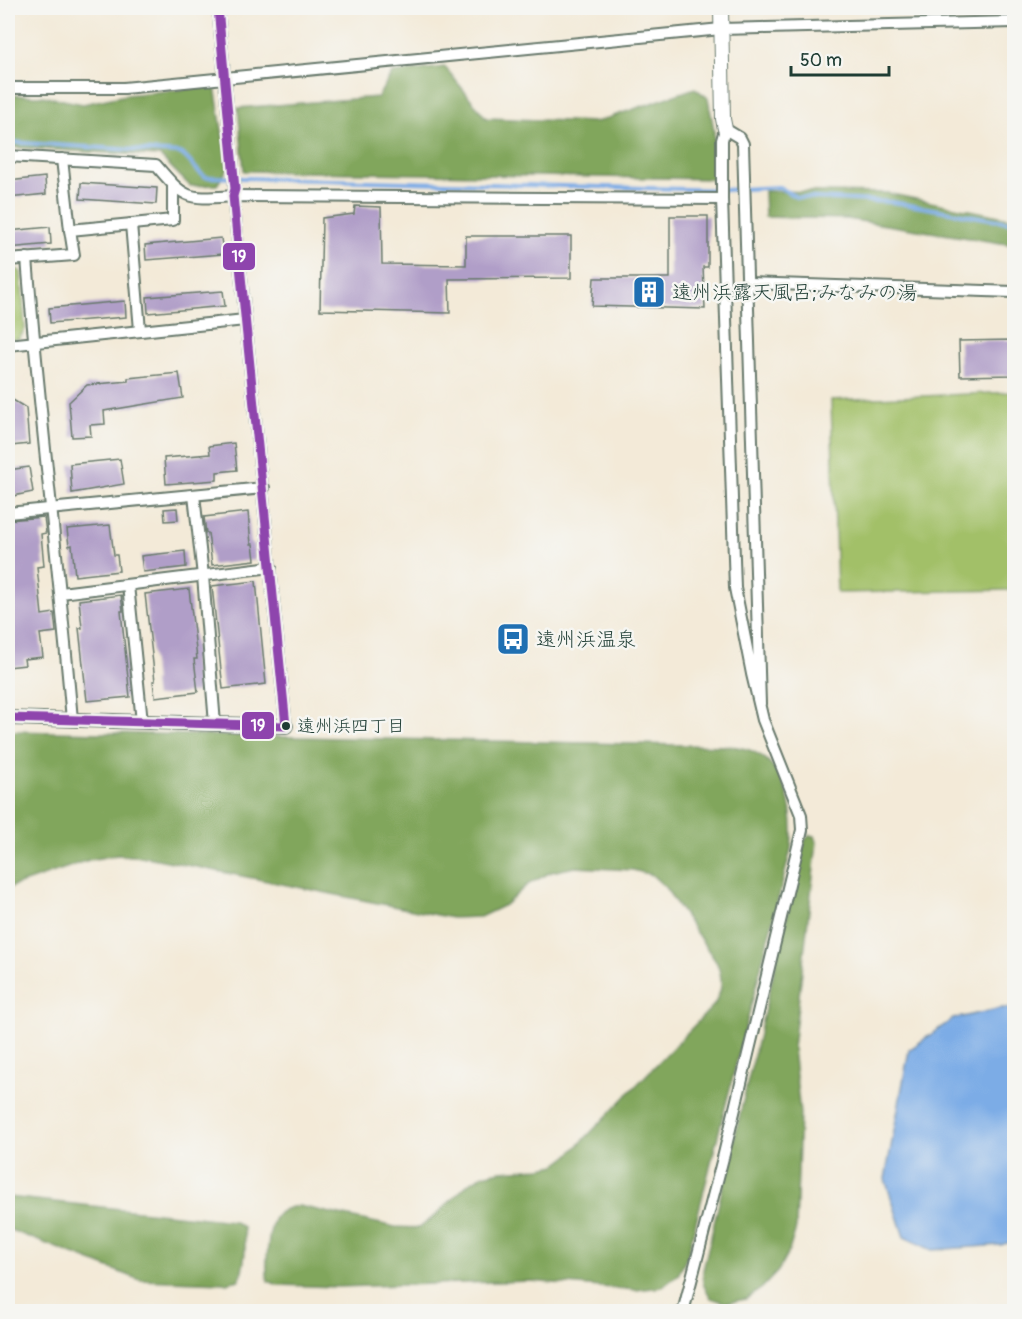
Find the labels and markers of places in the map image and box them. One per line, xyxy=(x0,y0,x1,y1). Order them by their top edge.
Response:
building icon: 遠州浜露天風呂;みなみの湯 xyxy=(631,274,667,310)
place label: 遠州浜露天風呂;みなみの湯 xyxy=(672,280,918,305)
bus stop icon: 遠州浜温泉 xyxy=(495,621,531,657)
place label: 遠州浜温泉 xyxy=(536,627,636,652)
place label: 遠州浜四丁目 xyxy=(297,715,405,738)
marker: 遠州浜四丁目 xyxy=(280,720,292,732)

